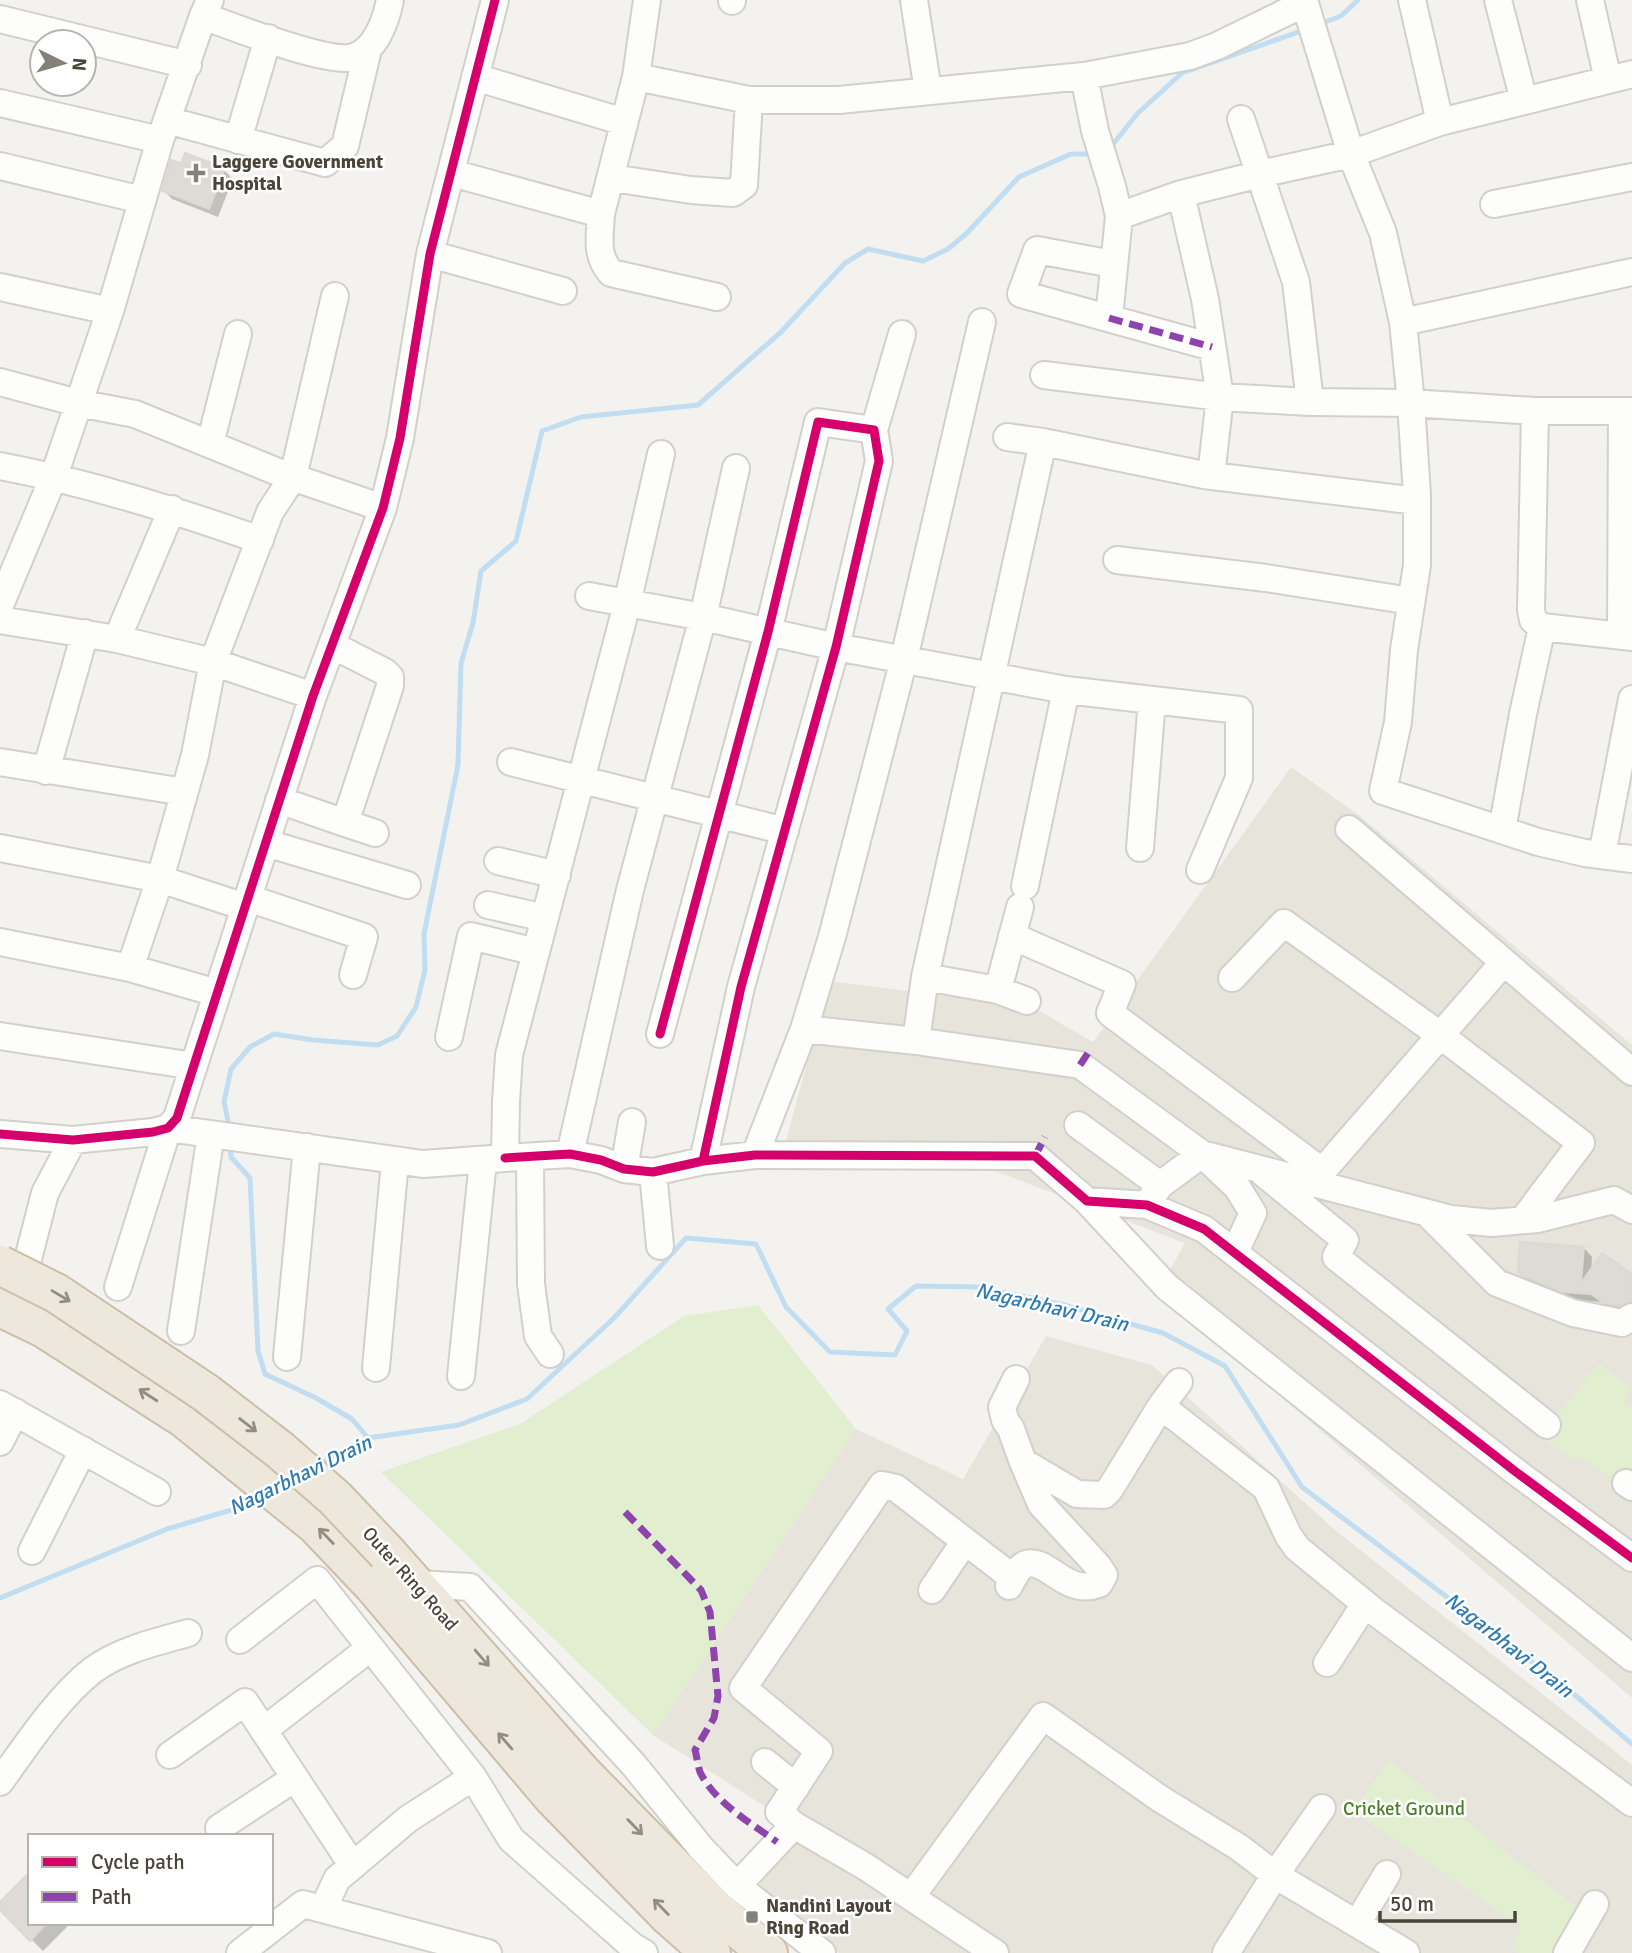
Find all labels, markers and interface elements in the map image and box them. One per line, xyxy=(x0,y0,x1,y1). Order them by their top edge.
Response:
north arrow xyxy=(28,28,98,98)
text: N xyxy=(66,57,91,72)
place label: Laggere Government Hospital xyxy=(212,150,383,196)
marker: Laggere Government Hospital xyxy=(186,163,206,183)
water label: Nagarbhavi Drain xyxy=(973,1277,1131,1337)
one-way arrow xyxy=(50,1290,70,1304)
one-way arrow xyxy=(139,1387,158,1402)
one-way arrow xyxy=(238,1418,257,1433)
water label: Nagarbhavi Drain xyxy=(224,1429,376,1521)
street label: Outer Ring Road xyxy=(357,1522,463,1636)
one-way arrow xyxy=(317,1528,334,1545)
water label: Nagarbhavi Drain xyxy=(1440,1587,1579,1704)
one-way arrow xyxy=(474,1649,490,1667)
one-way arrow xyxy=(497,1733,513,1751)
park label: Cricket Ground xyxy=(1343,1797,1465,1821)
one-way arrow xyxy=(626,1818,643,1835)
legend xyxy=(28,1834,273,1925)
text: Cycle path xyxy=(91,1849,185,1875)
scale bar xyxy=(1380,1880,1515,1924)
text: Path xyxy=(91,1884,132,1910)
text: 50 m xyxy=(1390,1891,1434,1917)
place label: Nandini Layout Ring Road xyxy=(766,1894,892,1940)
one-way arrow xyxy=(652,1899,669,1916)
marker: Nandini Layout Ring Road xyxy=(744,1909,760,1925)

